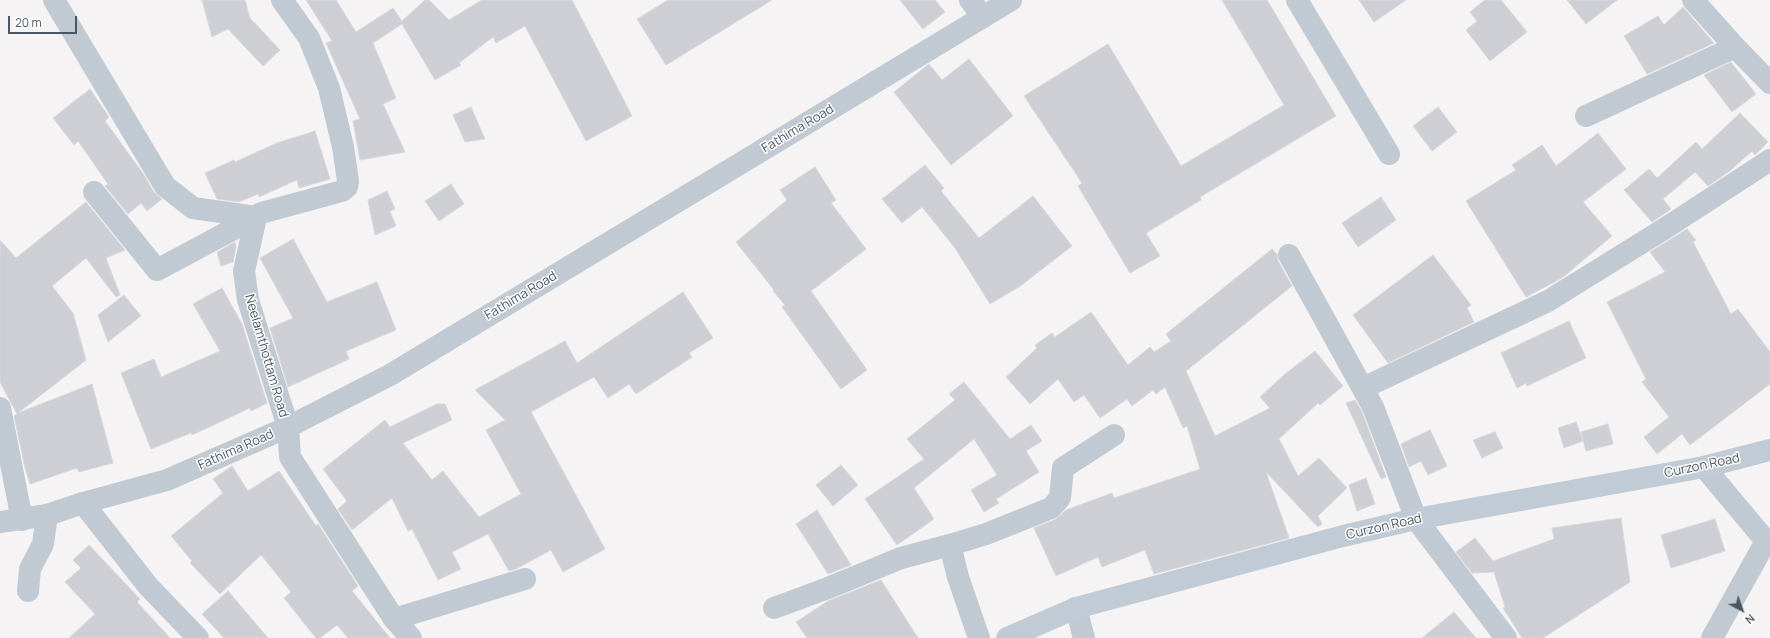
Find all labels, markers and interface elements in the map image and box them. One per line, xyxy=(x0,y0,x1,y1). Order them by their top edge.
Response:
scale bar xyxy=(10,8,79,34)
text: 20 m xyxy=(15,14,42,31)
street label: Fathima Road xyxy=(759,101,837,157)
street label: Fathima Road xyxy=(482,268,560,324)
street label: Neelamthottam Road xyxy=(241,293,291,419)
street label: Fathima Road xyxy=(196,426,276,474)
street label: Curzon Road xyxy=(1663,450,1741,482)
street label: Curzon Road xyxy=(1345,511,1423,543)
north arrow xyxy=(1722,590,1762,630)
text: N xyxy=(1742,611,1758,628)

